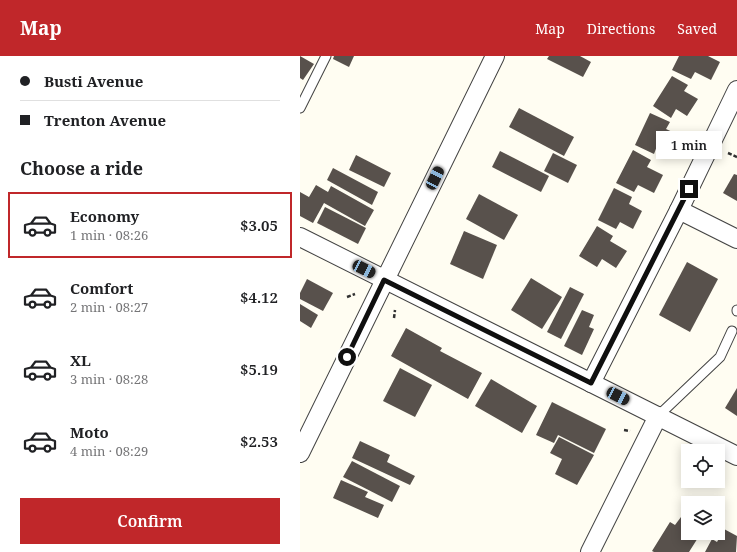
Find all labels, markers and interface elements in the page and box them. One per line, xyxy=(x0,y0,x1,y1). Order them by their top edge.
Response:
text: Map xyxy=(20,15,62,41)
text: Map xyxy=(535,19,565,38)
text: Directions xyxy=(587,19,655,38)
text: Saved xyxy=(677,19,717,38)
text: Busti Avenue xyxy=(44,71,143,91)
text: Trenton Avenue xyxy=(44,110,166,130)
callout: 1 min xyxy=(656,131,722,159)
text: 1 min xyxy=(671,136,707,154)
text: Choose a ride xyxy=(20,156,143,180)
car xyxy=(424,165,446,191)
route end xyxy=(680,180,698,198)
text: Economy xyxy=(70,206,139,226)
icon: car xyxy=(22,207,58,243)
text: $3.05 xyxy=(240,215,278,235)
text: 1 min · 08:26 xyxy=(70,226,148,244)
car xyxy=(351,258,377,280)
text: Comfort xyxy=(70,278,133,298)
icon: car xyxy=(22,279,58,315)
text: $4.12 xyxy=(240,287,278,307)
text: 2 min · 08:27 xyxy=(70,298,148,316)
route start xyxy=(338,348,356,366)
text: XL xyxy=(70,350,91,370)
icon: car xyxy=(22,351,58,387)
text: $5.19 xyxy=(240,359,278,379)
text: 3 min · 08:28 xyxy=(70,370,148,388)
car xyxy=(605,385,631,407)
text: Moto xyxy=(70,422,109,442)
icon: car xyxy=(22,423,58,459)
text: $2.53 xyxy=(240,431,278,451)
text: 4 min · 08:29 xyxy=(70,442,148,460)
map controls xyxy=(681,444,725,540)
button: locate xyxy=(681,444,725,488)
button: layers xyxy=(681,496,725,540)
button: Confirm xyxy=(20,498,280,544)

